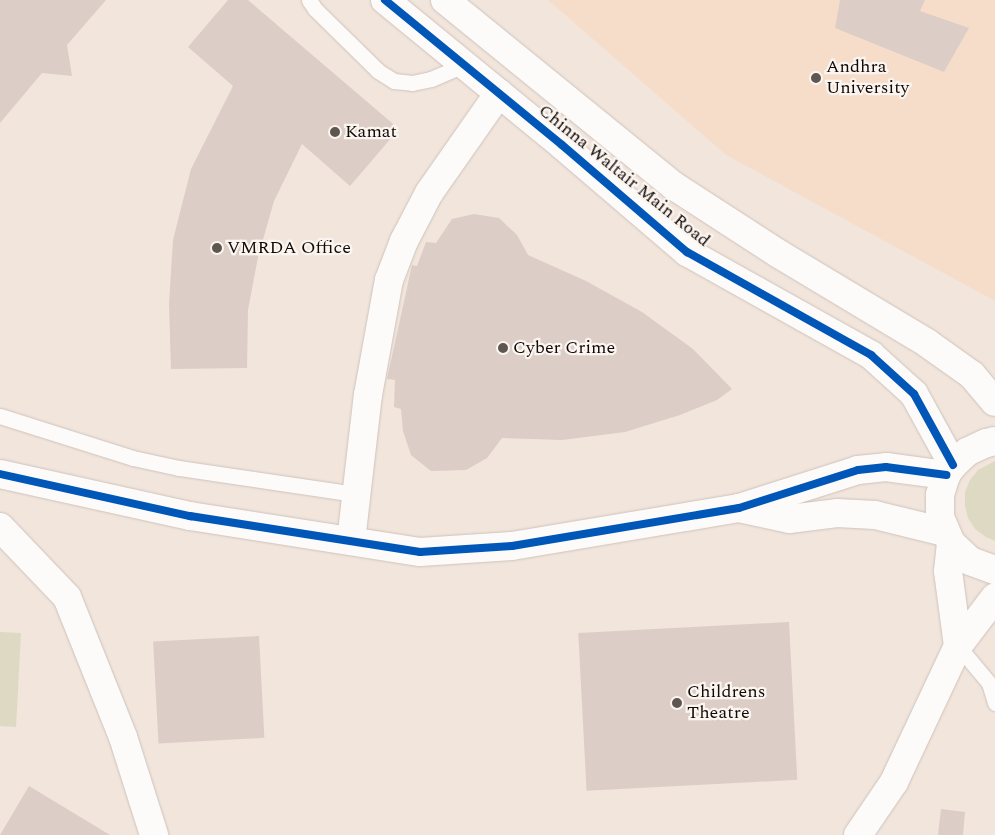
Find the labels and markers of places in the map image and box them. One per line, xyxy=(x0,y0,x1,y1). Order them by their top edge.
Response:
place label: Andhra University xyxy=(826,57,909,100)
marker: Andhra University xyxy=(810,72,822,84)
place label: Kamat xyxy=(345,121,397,143)
marker: Kamat xyxy=(329,126,341,138)
place label: VMRDA Office xyxy=(227,237,351,259)
marker: VMRDA Office xyxy=(211,242,223,254)
place label: Cyber Crime xyxy=(513,337,615,359)
marker: Cyber Crime xyxy=(497,342,509,354)
place label: Childrens Theatre xyxy=(687,682,766,724)
marker: Childrens Theatre xyxy=(671,697,683,709)

